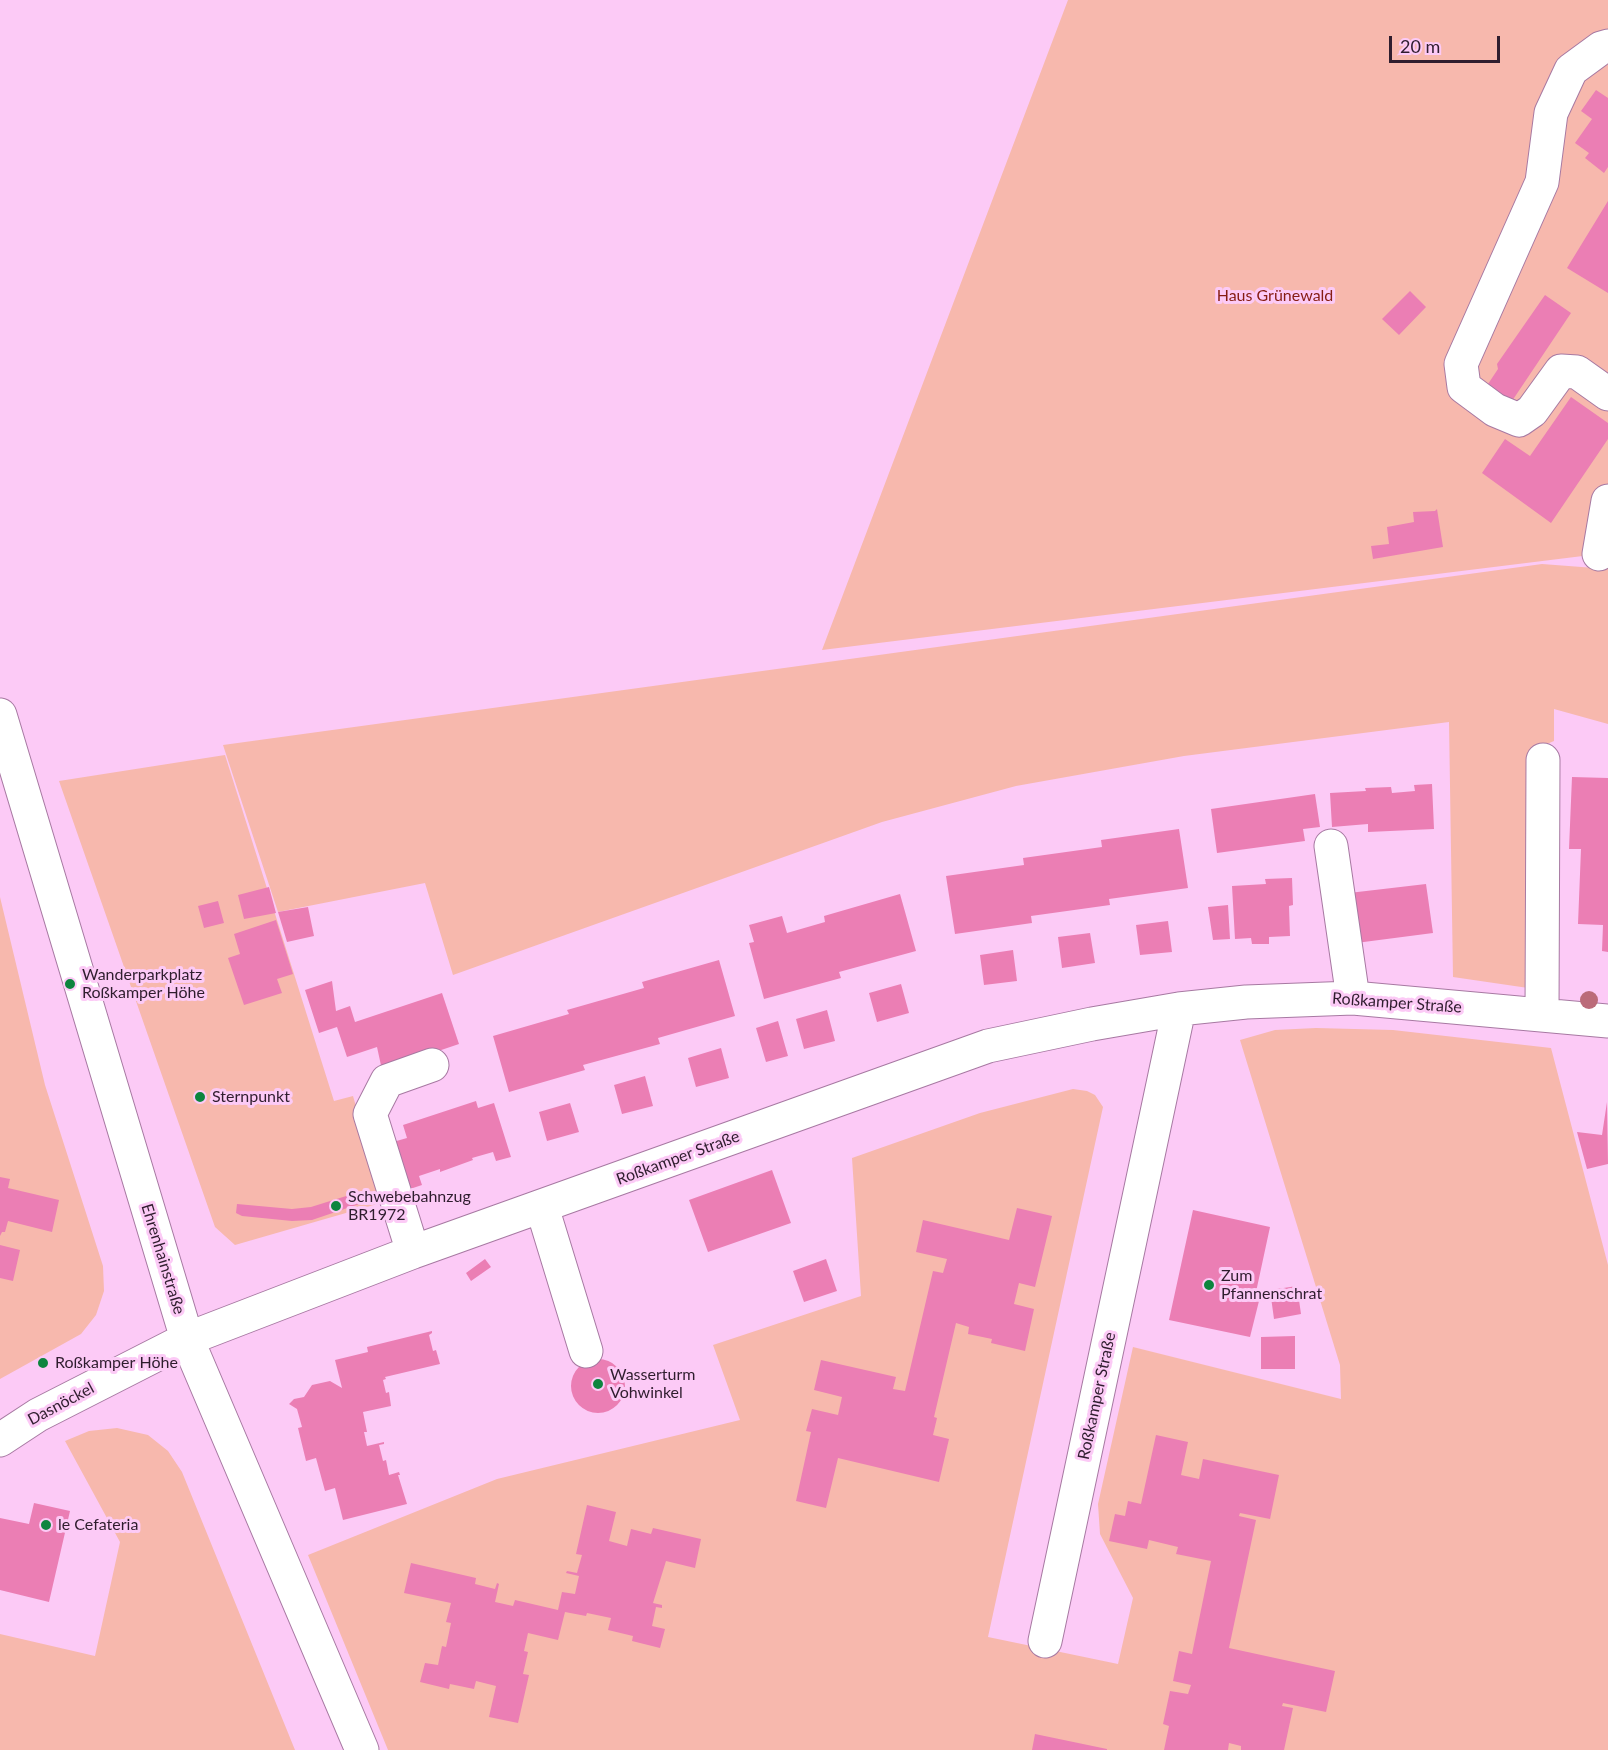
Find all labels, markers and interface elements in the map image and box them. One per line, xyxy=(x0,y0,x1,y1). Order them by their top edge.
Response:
scale bar xyxy=(1392,24,1503,62)
text: 20 m xyxy=(1400,35,1440,57)
park label: Haus Grünewald xyxy=(1217,286,1333,306)
place label: Wanderparkplatz Roßkamper Höhe xyxy=(82,965,205,1003)
marker: Wanderparkplatz Roßkamper Höhe xyxy=(63,977,77,991)
street label: Roßkamper Straße xyxy=(1332,989,1462,1017)
place label: Sternpunkt xyxy=(212,1087,290,1107)
marker: Sternpunkt xyxy=(193,1090,207,1104)
street label: Roßkamper Straße xyxy=(614,1127,742,1189)
place label: Schwebebahnzug BR1972 xyxy=(348,1187,471,1225)
marker: Schwebebahnzug BR1972 xyxy=(329,1199,343,1213)
street label: Ehrenhainstraße xyxy=(137,1201,189,1317)
place label: Zum Pfannenschrat xyxy=(1221,1266,1322,1304)
marker: Zum Pfannenschrat xyxy=(1202,1278,1216,1292)
street label: Roßkamper Straße xyxy=(1074,1330,1120,1462)
place label: Roßkamper Höhe xyxy=(55,1353,178,1373)
marker: Roßkamper Höhe xyxy=(36,1356,50,1370)
place label: Wasserturm Vohwinkel xyxy=(610,1365,695,1403)
marker: Wasserturm Vohwinkel xyxy=(591,1377,605,1391)
street label: Dasnöckel xyxy=(25,1379,97,1429)
place label: le Cefateria xyxy=(58,1515,138,1535)
marker: le Cefateria xyxy=(39,1518,53,1532)

